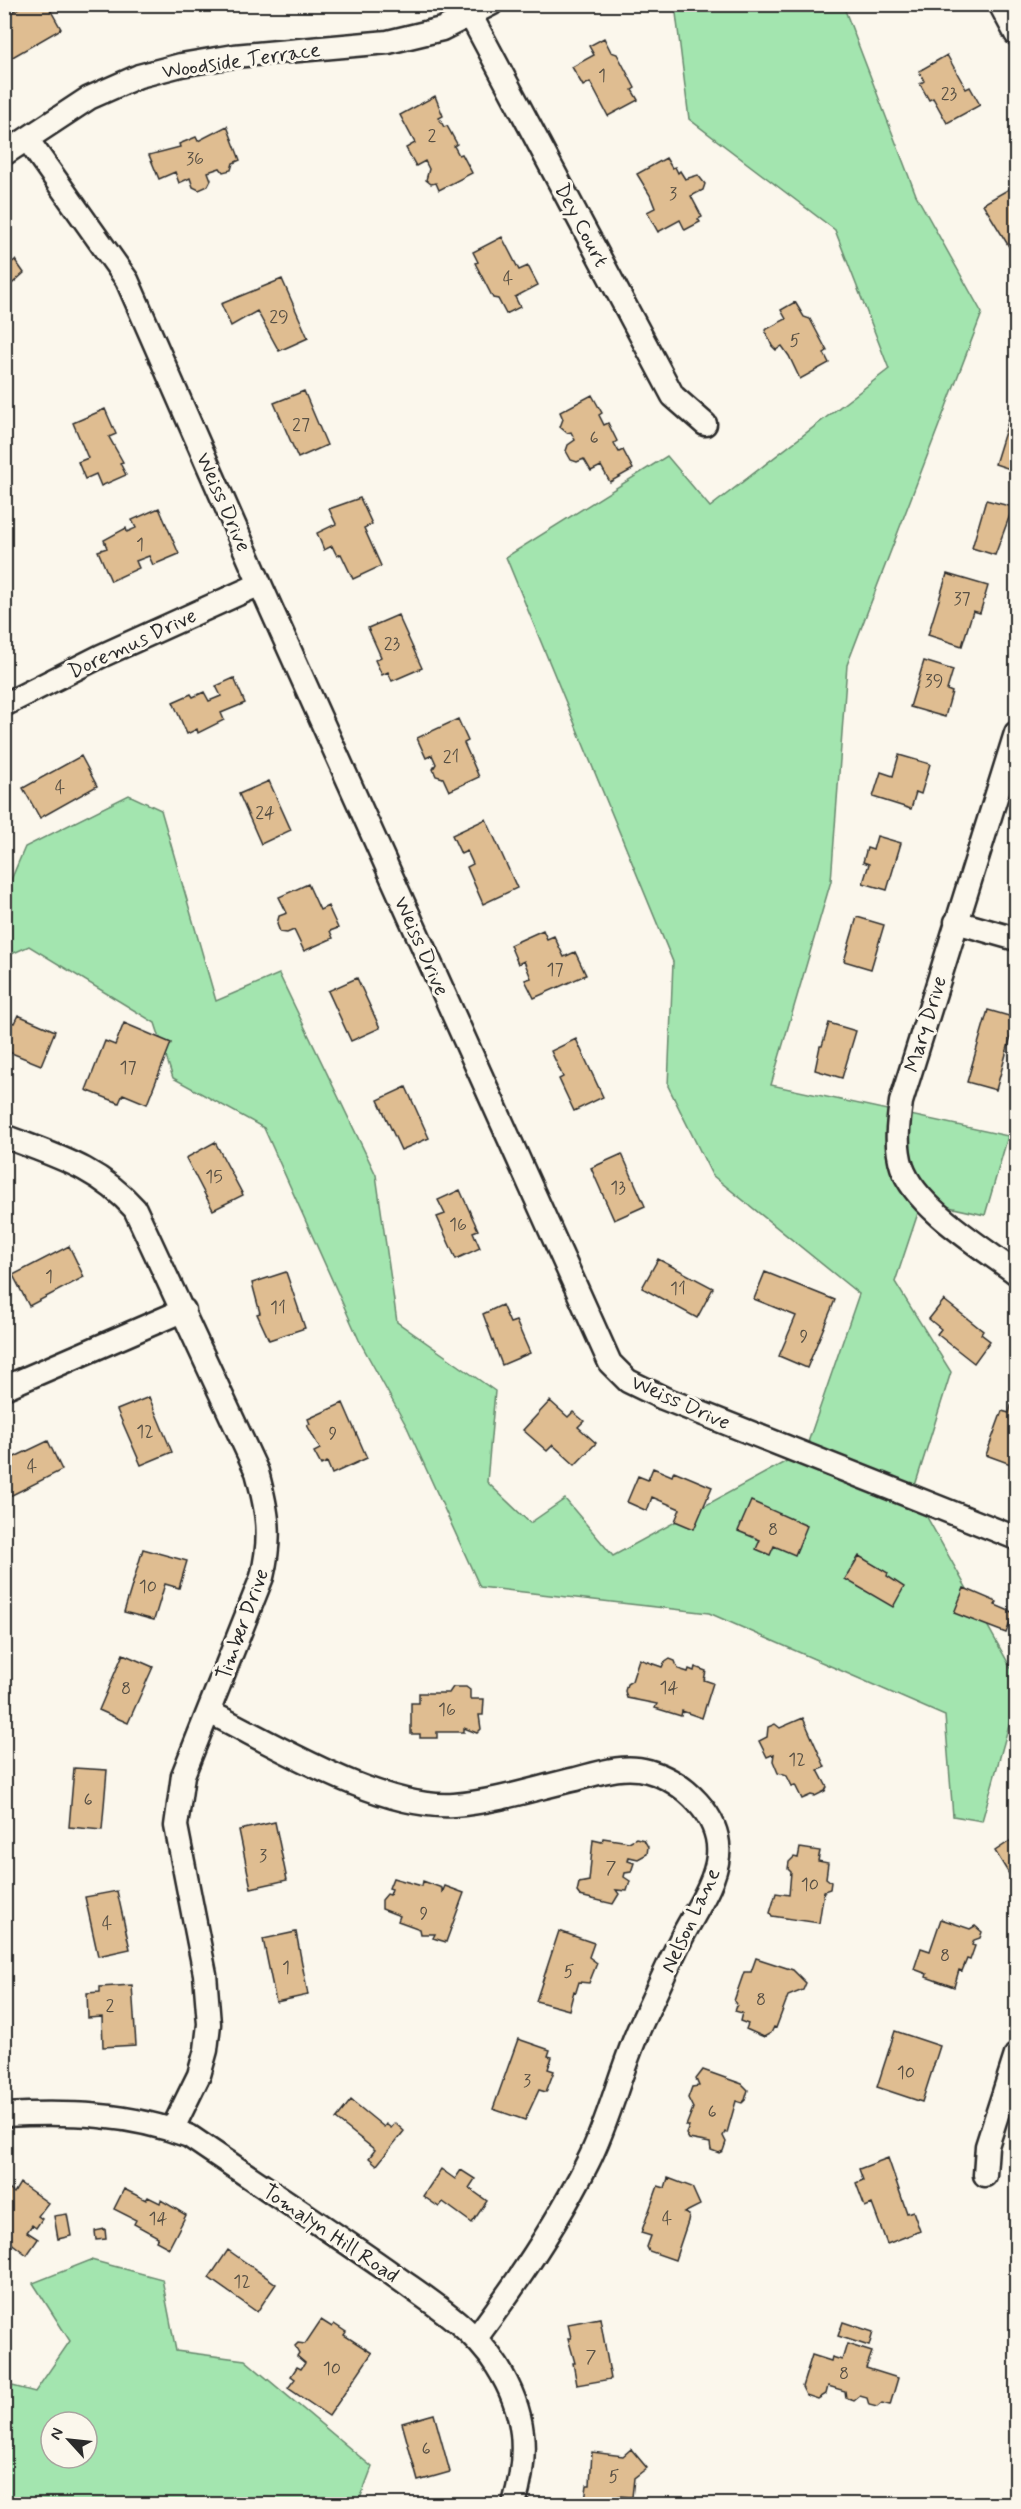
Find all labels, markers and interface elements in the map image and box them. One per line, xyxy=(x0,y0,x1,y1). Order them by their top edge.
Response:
street label: Woodside Terrace xyxy=(160,36,322,86)
house number: 1 xyxy=(598,64,606,88)
house number: 23 xyxy=(941,82,958,106)
house number: 2 xyxy=(428,124,437,148)
house number: 36 xyxy=(186,147,204,171)
street label: Dey Court xyxy=(547,179,615,272)
house number: 3 xyxy=(669,182,677,206)
house number: 4 xyxy=(503,267,513,291)
house number: 29 xyxy=(269,305,289,329)
house number: 5 xyxy=(790,329,801,353)
house number: 27 xyxy=(292,413,310,437)
house number: 6 xyxy=(589,426,599,450)
street label: Weiss Drive xyxy=(189,448,257,556)
house number: 1 xyxy=(136,533,144,557)
house number: 37 xyxy=(953,587,971,611)
street label: Doremus Drive xyxy=(64,602,201,686)
house number: 23 xyxy=(384,632,401,656)
house number: 39 xyxy=(925,669,943,693)
house number: 21 xyxy=(443,745,459,769)
house number: 4 xyxy=(55,776,65,800)
house number: 24 xyxy=(255,801,275,825)
street label: Weiss Drive xyxy=(387,892,455,1000)
house number: 17 xyxy=(546,958,564,982)
street label: Mary Drive xyxy=(898,973,954,1076)
house number: 17 xyxy=(119,1056,137,1080)
house number: 15 xyxy=(205,1165,223,1189)
house number: 13 xyxy=(610,1176,626,1200)
house number: 16 xyxy=(449,1213,467,1237)
house number: 1 xyxy=(45,1265,53,1289)
house number: 11 xyxy=(670,1277,686,1301)
house number: 11 xyxy=(270,1296,286,1320)
house number: 9 xyxy=(800,1325,809,1349)
street label: Weiss Drive xyxy=(627,1369,735,1437)
house number: 12 xyxy=(136,1420,154,1444)
house number: 9 xyxy=(329,1422,338,1446)
house number: 4 xyxy=(27,1455,37,1479)
house number: 8 xyxy=(768,1518,778,1542)
street label: Timber Drive xyxy=(210,1565,276,1684)
house number: 10 xyxy=(139,1575,157,1599)
house number: 14 xyxy=(660,1676,679,1700)
house number: 8 xyxy=(121,1677,131,1701)
house number: 16 xyxy=(438,1698,456,1722)
house number: 12 xyxy=(788,1748,806,1772)
house number: 6 xyxy=(83,1788,93,1812)
house number: 3 xyxy=(259,1844,267,1868)
house number: 7 xyxy=(606,1856,617,1880)
street label: Nelson Lane xyxy=(654,1863,727,1977)
house number: 10 xyxy=(801,1873,819,1897)
house number: 9 xyxy=(420,1902,429,1926)
house number: 4 xyxy=(102,1912,112,1936)
house number: 8 xyxy=(940,1944,950,1968)
house number: 1 xyxy=(282,1956,290,1980)
house number: 5 xyxy=(564,1960,575,1984)
house number: 8 xyxy=(756,1988,766,2012)
house number: 2 xyxy=(106,1994,115,2018)
house number: 10 xyxy=(897,2061,915,2085)
house number: 3 xyxy=(523,2069,531,2093)
house number: 6 xyxy=(707,2100,717,2124)
street label: Tomalyn Hill Road xyxy=(257,2178,404,2290)
house number: 14 xyxy=(149,2207,168,2231)
house number: 4 xyxy=(662,2207,672,2231)
house number: 12 xyxy=(233,2270,251,2294)
house number: 7 xyxy=(586,2345,597,2369)
house number: 10 xyxy=(323,2357,341,2381)
house number: 8 xyxy=(839,2362,849,2386)
north arrow xyxy=(39,2410,99,2470)
text: N xyxy=(45,2424,69,2443)
house number: 6 xyxy=(421,2437,431,2461)
house number: 5 xyxy=(609,2465,620,2489)

